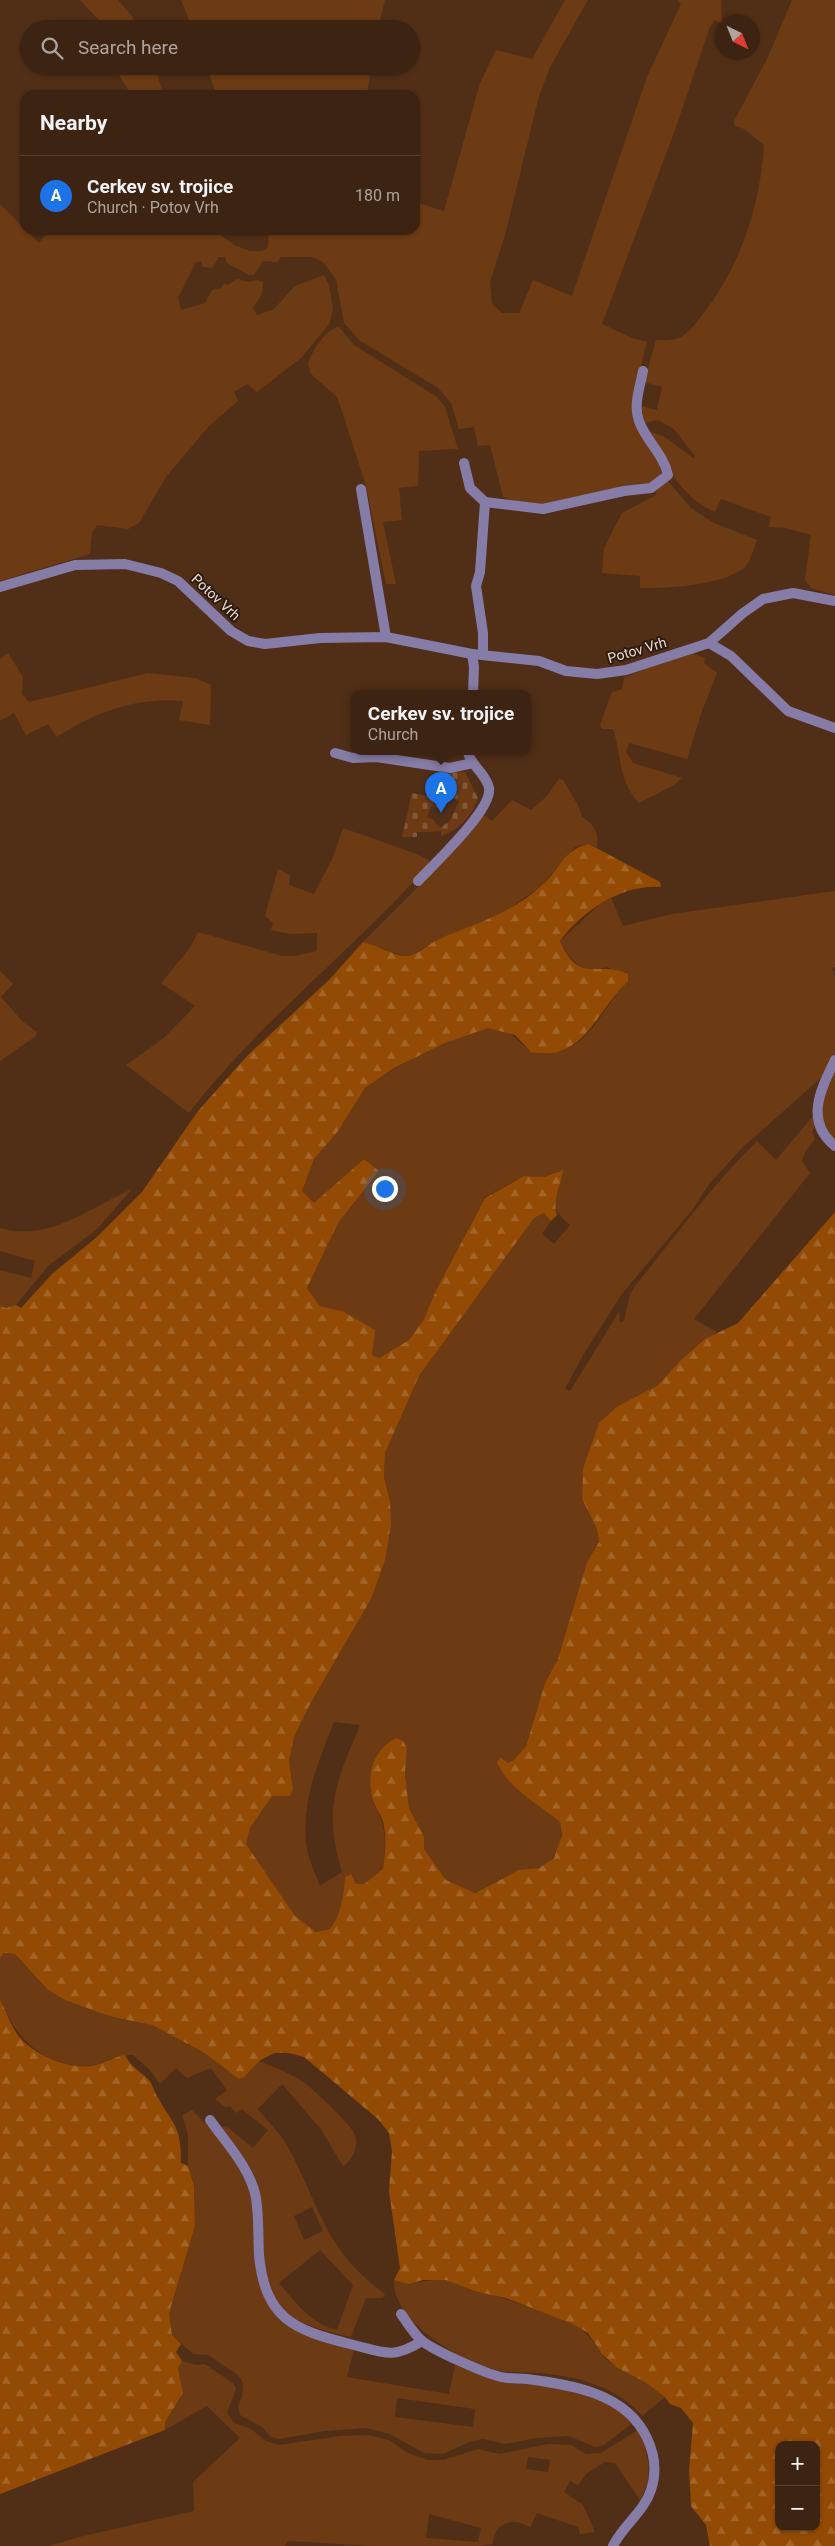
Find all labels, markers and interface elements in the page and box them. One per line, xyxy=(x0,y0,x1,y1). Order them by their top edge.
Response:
north arrow xyxy=(715,15,760,60)
search box xyxy=(20,20,420,75)
icon: search xyxy=(38,34,66,62)
text: Search here xyxy=(78,36,178,59)
text: Nearby xyxy=(40,111,107,135)
text: Cerkev sv. trojice xyxy=(87,175,233,198)
text: A xyxy=(51,186,61,205)
text: 180 m xyxy=(355,186,400,205)
text: Church · Potov Vrh xyxy=(87,198,219,217)
street label: Potov Vrh xyxy=(188,571,244,623)
street label: Potov Vrh xyxy=(606,634,668,666)
popup xyxy=(351,690,531,755)
text: Cerkev sv. trojice xyxy=(368,702,514,725)
text: Church xyxy=(368,725,418,744)
pin: A xyxy=(425,772,457,813)
your location xyxy=(372,1176,398,1202)
map controls xyxy=(775,2441,820,2531)
button: + xyxy=(775,2441,820,2486)
button: − xyxy=(775,2486,820,2531)

